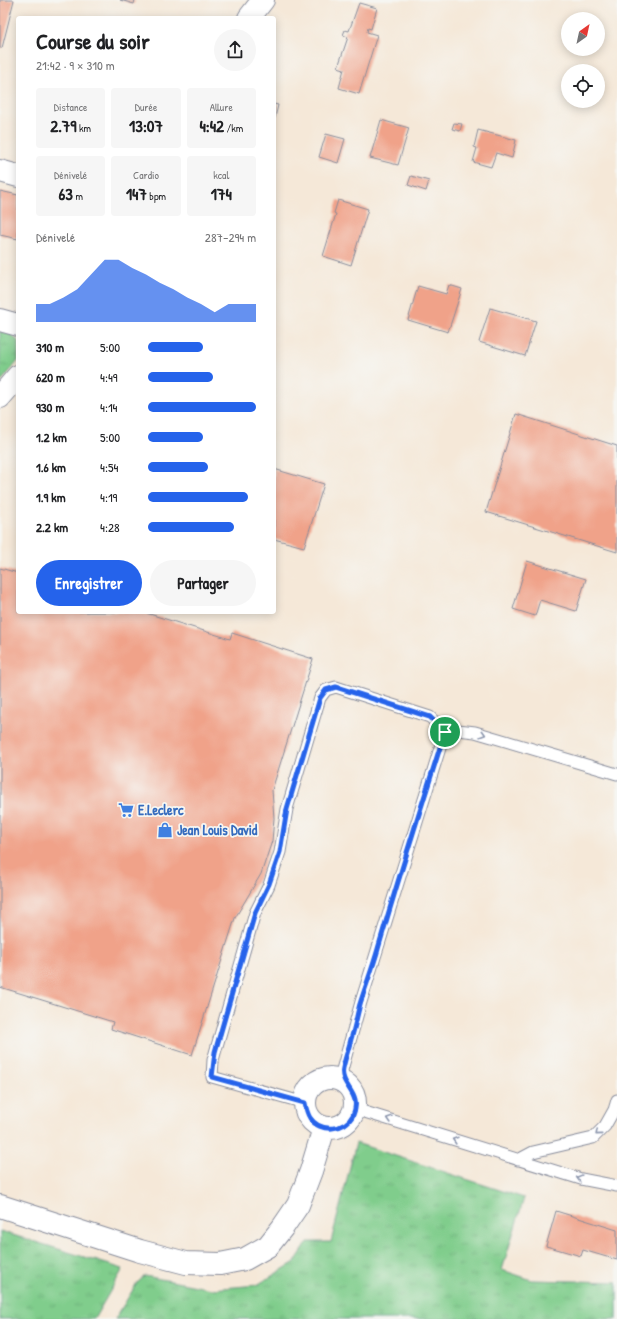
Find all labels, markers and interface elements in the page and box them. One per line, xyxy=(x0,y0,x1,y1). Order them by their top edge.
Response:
north arrow xyxy=(561,12,605,56)
map controls xyxy=(561,12,605,108)
text: Course du soir xyxy=(36,26,150,56)
button: share xyxy=(214,29,256,71)
text: 21:42 · 9 × 310 m xyxy=(36,56,115,74)
button: locate xyxy=(561,64,605,108)
text: Distance xyxy=(54,100,87,114)
text: Durée xyxy=(135,100,157,114)
text: Allure xyxy=(210,100,233,114)
text: 2.79 xyxy=(50,114,77,137)
text: 13:07 xyxy=(129,114,163,137)
text: 4:42 xyxy=(199,114,224,137)
text: km xyxy=(77,121,91,135)
text: /km xyxy=(224,121,243,135)
text: Dénivelé xyxy=(54,168,87,182)
text: Cardio xyxy=(133,168,159,182)
text: kcal xyxy=(213,168,229,182)
text: 63 xyxy=(58,182,73,205)
text: 147 xyxy=(126,182,147,205)
text: 174 xyxy=(211,182,232,205)
text: m xyxy=(73,189,83,203)
text: bpm xyxy=(147,189,166,203)
text: Dénivelé xyxy=(36,228,75,246)
text: 287–294 m xyxy=(205,228,256,246)
text: 310 m xyxy=(36,338,64,356)
text: 5:00 xyxy=(100,338,120,356)
text: 620 m xyxy=(36,368,65,386)
text: 4:49 xyxy=(100,368,118,386)
text: 930 m xyxy=(36,398,64,416)
text: 4:14 xyxy=(100,398,118,416)
text: 1.2 km xyxy=(36,428,67,446)
text: 5:00 xyxy=(100,428,120,446)
text: 1.6 km xyxy=(36,458,66,476)
text: 4:54 xyxy=(100,458,118,476)
text: 1.9 km xyxy=(36,488,66,506)
text: 4:19 xyxy=(100,488,117,506)
text: 2.2 km xyxy=(36,518,68,536)
text: 4:28 xyxy=(100,518,120,536)
button: Enregistrer xyxy=(36,560,142,606)
button: Partager xyxy=(150,560,256,606)
pin xyxy=(428,715,462,749)
icon: arrive xyxy=(434,721,456,743)
one-way arrow xyxy=(479,729,486,738)
place label: E.Leclerc xyxy=(138,800,184,819)
supermarket icon: E.Leclerc xyxy=(117,801,135,819)
place label: Jean Louis David xyxy=(177,820,258,839)
shop icon: Jean Louis David xyxy=(156,821,174,839)
one-way arrow xyxy=(385,1115,392,1124)
one-way arrow xyxy=(595,1128,602,1135)
one-way arrow xyxy=(451,1136,458,1145)
one-way arrow xyxy=(576,1174,583,1183)

